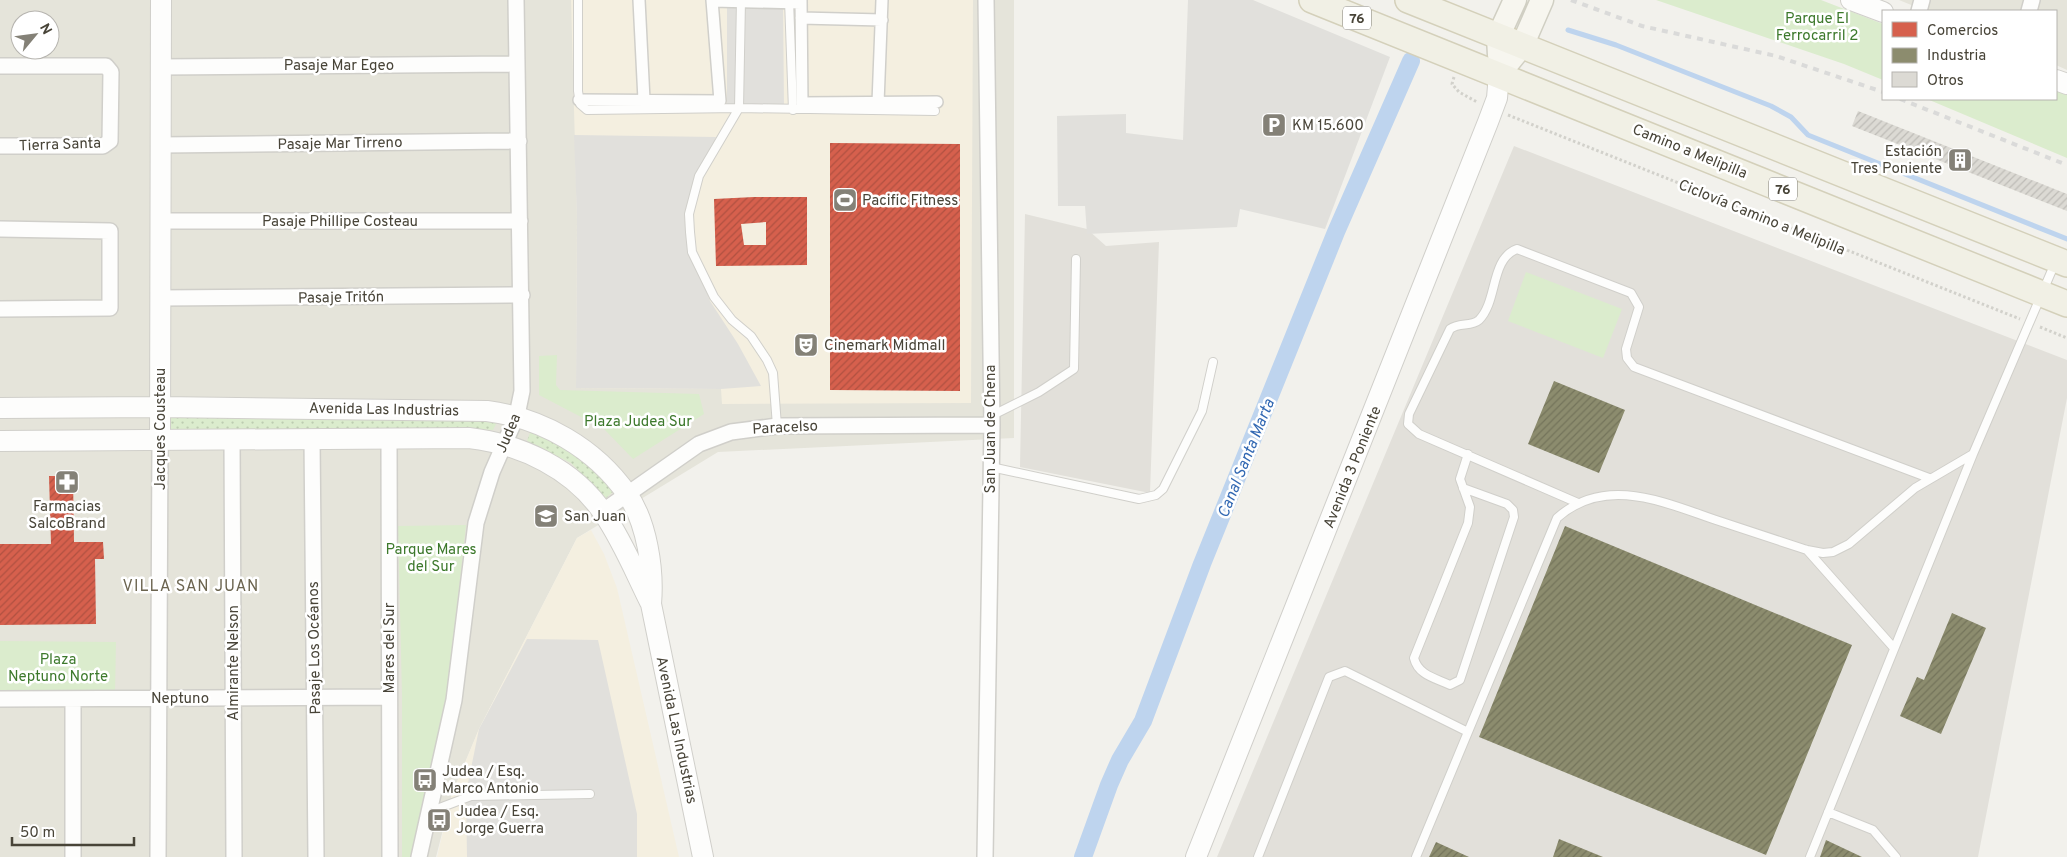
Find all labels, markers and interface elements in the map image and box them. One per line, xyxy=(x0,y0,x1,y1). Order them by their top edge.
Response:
road number: 76 xyxy=(1343,7,1371,30)
north arrow xyxy=(10,10,60,60)
park label: Parque El Ferrocarril 2 xyxy=(1776,10,1858,46)
legend xyxy=(1882,10,2057,100)
text: N xyxy=(35,21,55,38)
text: Comercios xyxy=(1927,22,1998,41)
text: Industria xyxy=(1927,47,1986,66)
street label: Pasaje Mar Egeo xyxy=(284,57,394,76)
text: Otros xyxy=(1927,72,1964,91)
parking icon: KM 15.600 xyxy=(1261,112,1287,138)
place label: KM 15.600 xyxy=(1292,117,1364,136)
street label: Camino a Melipilla xyxy=(1629,121,1750,184)
street label: Pasaje Mar Tirreno xyxy=(277,134,403,155)
street label: Tierra Santa xyxy=(19,135,101,156)
place label: Estación Tres Poniente xyxy=(1851,143,1942,179)
building icon: Estación Tres Poniente xyxy=(1947,147,1973,173)
street label: Ciclovía Camino a Melipilla xyxy=(1675,176,1848,261)
road number: 76 xyxy=(1769,178,1797,200)
sports icon: Pacific Fitness xyxy=(832,187,858,213)
place label: Pacific Fitness xyxy=(862,192,958,211)
street label: Pasaje Phillipe Costeau xyxy=(262,213,418,232)
street label: Pasaje Tritón xyxy=(298,288,384,309)
theatre icon: Cinemark Midmall xyxy=(793,332,819,358)
place label: Cinemark Midmall xyxy=(824,337,945,356)
street label: San Juan de Chena xyxy=(982,365,1001,493)
street label: Jacques Cousteau xyxy=(152,368,171,490)
water label: Canal Santa Marta xyxy=(1214,396,1280,521)
street label: Avenida Las Industrias xyxy=(309,400,459,421)
street label: Avenida 3 Poniente xyxy=(1320,404,1387,531)
street label: Judea xyxy=(493,411,526,456)
park label: Plaza Judea Sur xyxy=(584,413,692,432)
street label: Paracelso xyxy=(752,417,818,440)
pharmacy icon: Farmacias SalcoBrand xyxy=(54,469,80,495)
place label: Farmacias SalcoBrand xyxy=(28,498,106,534)
school or university icon: San Juan xyxy=(533,503,559,529)
place label: San Juan xyxy=(564,508,626,527)
park label: Parque Mares del Sur xyxy=(385,541,477,577)
district label: VILLA SAN JUAN xyxy=(123,577,259,597)
street label: Pasaje Los Océanos xyxy=(305,581,326,715)
street label: Mares del Sur xyxy=(381,602,400,693)
street label: Almirante Nelson xyxy=(225,605,244,721)
park label: Plaza Neptuno Norte xyxy=(8,651,108,687)
street label: Avenida Las Industrias xyxy=(651,655,700,806)
street label: Neptuno xyxy=(151,690,209,709)
place label: Judea / Esq. Marco Antonio xyxy=(442,763,539,799)
bus stop icon: Judea / Esq. Marco Antonio xyxy=(412,767,438,793)
place label: Judea / Esq. Jorge Guerra xyxy=(456,803,544,839)
bus stop icon: Judea / Esq. Jorge Guerra xyxy=(426,807,452,833)
scale bar xyxy=(12,814,135,846)
text: 50 m xyxy=(20,824,55,843)

